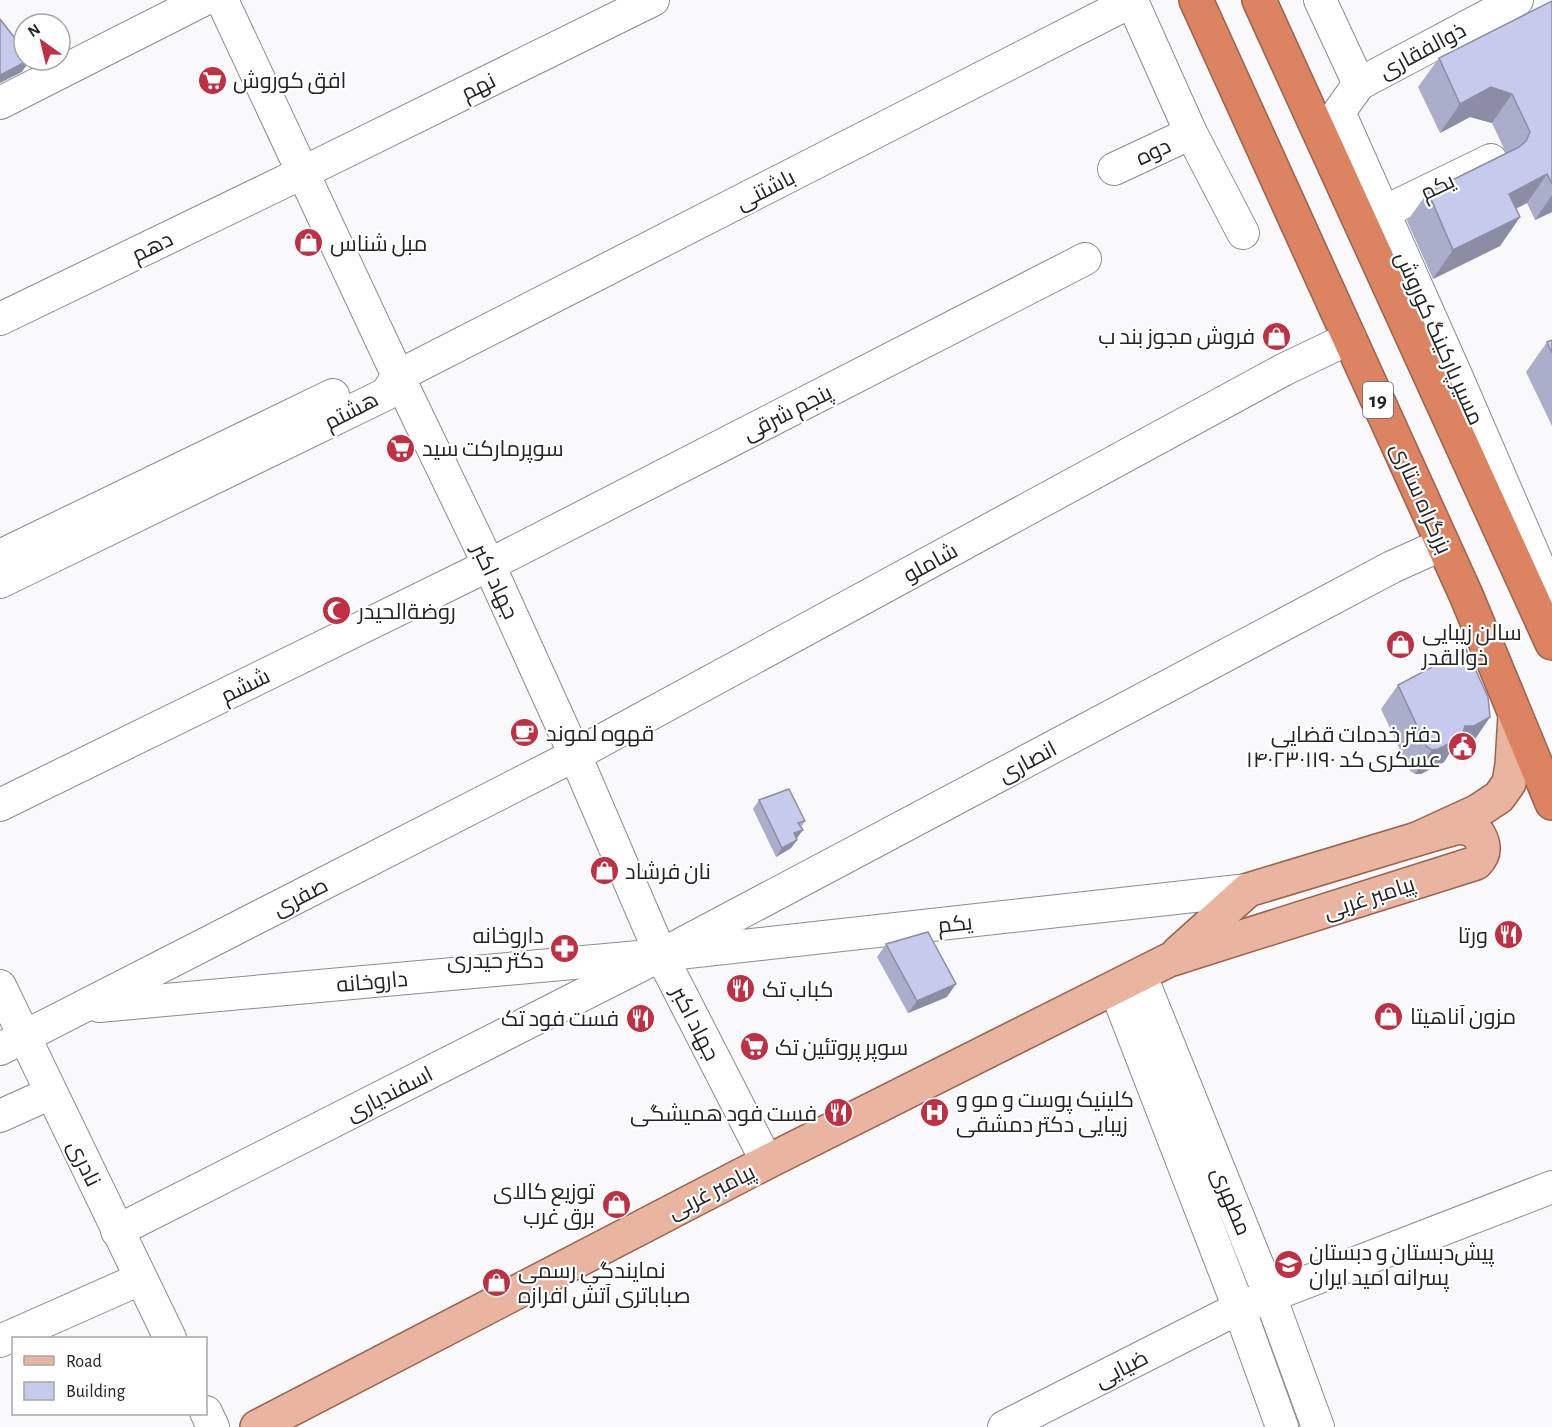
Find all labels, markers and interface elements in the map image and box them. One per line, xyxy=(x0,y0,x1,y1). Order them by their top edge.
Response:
north arrow xyxy=(12,12,72,72)
street label: ذوالفقاری xyxy=(1375,19,1470,84)
text: N xyxy=(25,21,43,40)
supermarket icon: افق کوروش xyxy=(196,64,228,96)
street label: نهم xyxy=(458,69,501,108)
place label: افق کوروش xyxy=(233,70,346,94)
street label: دوه xyxy=(1133,134,1175,170)
street label: باشتنی xyxy=(732,166,799,216)
street label: یکم xyxy=(1417,169,1460,208)
shop icon: مبل شناس xyxy=(293,227,325,259)
street label: دهم xyxy=(128,228,178,270)
place label: مبل شناس xyxy=(330,233,427,257)
street label: مسیر پارکینگ کوروش xyxy=(1388,248,1487,430)
shop icon: فروش مجوز بند ب xyxy=(1260,320,1292,352)
place label: فروش مجوز بند ب xyxy=(1098,326,1255,350)
street label: پنجم شرقی xyxy=(739,381,837,448)
road number: 19 xyxy=(1363,382,1393,418)
street label: هشتم xyxy=(321,388,384,437)
supermarket icon: سوپرمارکت سید xyxy=(385,432,417,464)
place label: سوپرمارکت سید xyxy=(422,438,564,463)
street label: بزرگراه ستاری xyxy=(1386,440,1455,558)
street label: جهاد اکبر xyxy=(466,539,522,623)
street label: شاملو xyxy=(900,539,962,587)
mosque icon: روضةالحیدر xyxy=(321,595,353,627)
place label: روضةالحیدر xyxy=(356,601,456,624)
place label: سالن زیبایی ذوالقدر xyxy=(1420,622,1522,670)
shop icon: سالن زیبایی ذوالقدر xyxy=(1385,629,1417,661)
street label: ششم xyxy=(217,665,275,711)
cafe icon: قهوه لموند xyxy=(509,717,541,749)
place label: قهوه لموند xyxy=(546,723,654,747)
place label: دفتر خدمات قضایی عسکری کد ۱۴۰۲۳۰۱۱۹۰ xyxy=(1246,724,1441,772)
public building icon: دفتر خدمات قضایی عسکری کد ۱۴۰۲۳۰۱۱۹۰ xyxy=(1446,731,1478,763)
street label: انصاری xyxy=(995,737,1061,787)
shop icon: نان فرشاد xyxy=(588,855,620,887)
place label: نان فرشاد xyxy=(625,861,711,884)
street label: پیامبر غربی xyxy=(1321,873,1419,926)
street label: صفری xyxy=(269,874,332,921)
street label: یکم xyxy=(937,911,974,941)
restaurant icon: ورتا xyxy=(1493,919,1525,951)
place label: داروخانه دکتر حیدری xyxy=(447,925,544,973)
place label: ورتا xyxy=(1458,925,1488,948)
pharmacy icon: داروخانه دکتر حیدری xyxy=(549,932,581,964)
street label: داروخانه xyxy=(335,968,409,997)
restaurant icon: کباب تک xyxy=(725,973,757,1005)
place label: کباب تک xyxy=(762,979,834,1001)
street label: جهاد اکبر xyxy=(664,981,723,1065)
shop icon: مزون آناهیتا xyxy=(1373,1000,1405,1032)
restaurant icon: فست فود تک xyxy=(624,1002,656,1034)
place label: مزون آناهیتا xyxy=(1410,1004,1516,1029)
place label: فست فود تک xyxy=(501,1008,619,1031)
supermarket icon: سوپر پروتئین تک xyxy=(738,1031,770,1063)
place label: سوپر پروتئین تک xyxy=(775,1037,908,1062)
street label: اسفندیاری xyxy=(342,1063,437,1126)
place label: کلینیک پوست و مو و زیبایی دکتر دمشقی xyxy=(956,1089,1134,1138)
hospital icon: کلینیک پوست و مو و زیبایی دکتر دمشقی xyxy=(919,1096,951,1128)
restaurant icon: فست فود همیشگی xyxy=(822,1097,854,1129)
place label: فست فود همیشگی xyxy=(630,1103,817,1127)
street label: نادری xyxy=(63,1137,105,1190)
street label: پیامبر غربی xyxy=(664,1161,760,1226)
street label: مطهری xyxy=(1206,1164,1255,1239)
place label: توزیع کالای برق غرب xyxy=(493,1181,595,1230)
shop icon: توزیع کالای برق غرب xyxy=(600,1188,632,1220)
place label: پیش‌دبستان و دبستان پسرانه امید ایران xyxy=(1309,1242,1494,1292)
school or university icon: پیش‌دبستان و دبستان پسرانه امید ایران xyxy=(1272,1249,1304,1281)
place label: نمايندگی رسمی صباباتری آتش افرازه xyxy=(518,1260,690,1309)
shop icon: نمايندگی رسمی صباباتری آتش افرازه xyxy=(481,1267,513,1299)
legend xyxy=(12,1337,207,1415)
street label: ضیایی xyxy=(1091,1346,1152,1393)
text: Road xyxy=(66,1353,102,1371)
text: Building xyxy=(66,1383,126,1401)

